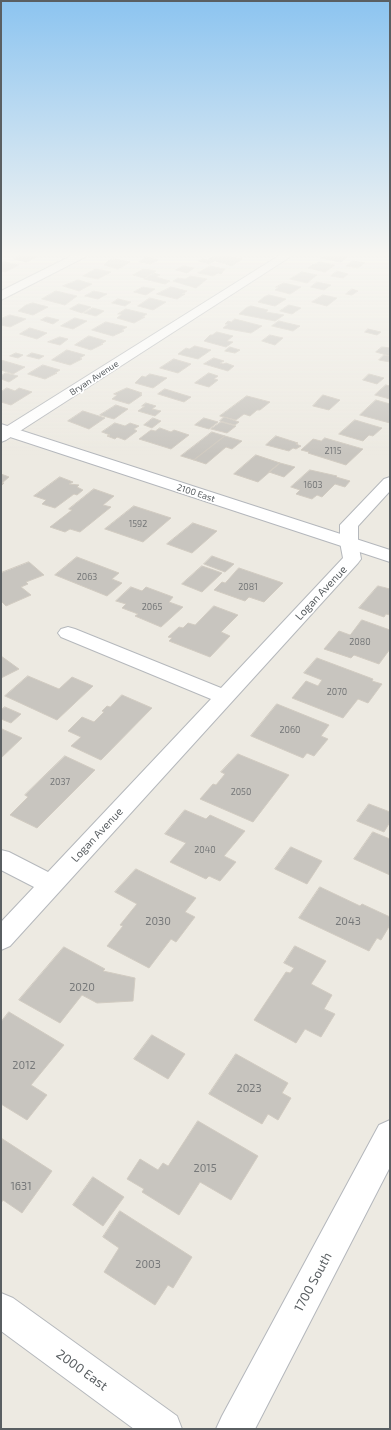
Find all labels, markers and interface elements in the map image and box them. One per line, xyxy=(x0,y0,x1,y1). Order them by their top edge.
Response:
street label: Bryan Avenue xyxy=(67,358,121,398)
house number: 2115 xyxy=(324,446,342,456)
house number: 1603 xyxy=(303,480,323,490)
street label: 2100 East xyxy=(176,482,216,504)
house number: 1592 xyxy=(129,519,147,529)
street label: Logan Avenue xyxy=(292,563,350,623)
house number: 2063 xyxy=(77,572,97,582)
house number: 2081 xyxy=(238,582,258,592)
house number: 2065 xyxy=(142,602,162,612)
house number: 2080 xyxy=(349,637,371,647)
house number: 2070 xyxy=(327,687,347,697)
house number: 2060 xyxy=(279,725,301,735)
house number: 2037 xyxy=(50,777,70,787)
house number: 2050 xyxy=(231,787,251,797)
street label: Logan Avenue xyxy=(68,805,126,865)
house number: 2040 xyxy=(194,845,216,855)
house number: 2030 xyxy=(145,914,171,928)
house number: 2043 xyxy=(335,914,361,928)
house number: 2020 xyxy=(69,980,95,994)
house number: 2012 xyxy=(12,1058,36,1072)
house number: 2023 xyxy=(236,1081,262,1095)
house number: 2015 xyxy=(193,1161,217,1175)
house number: 1631 xyxy=(10,1179,32,1193)
street label: 1700 South xyxy=(291,1250,335,1314)
house number: 2003 xyxy=(135,1257,161,1271)
street label: 2000 East xyxy=(53,1346,111,1394)

